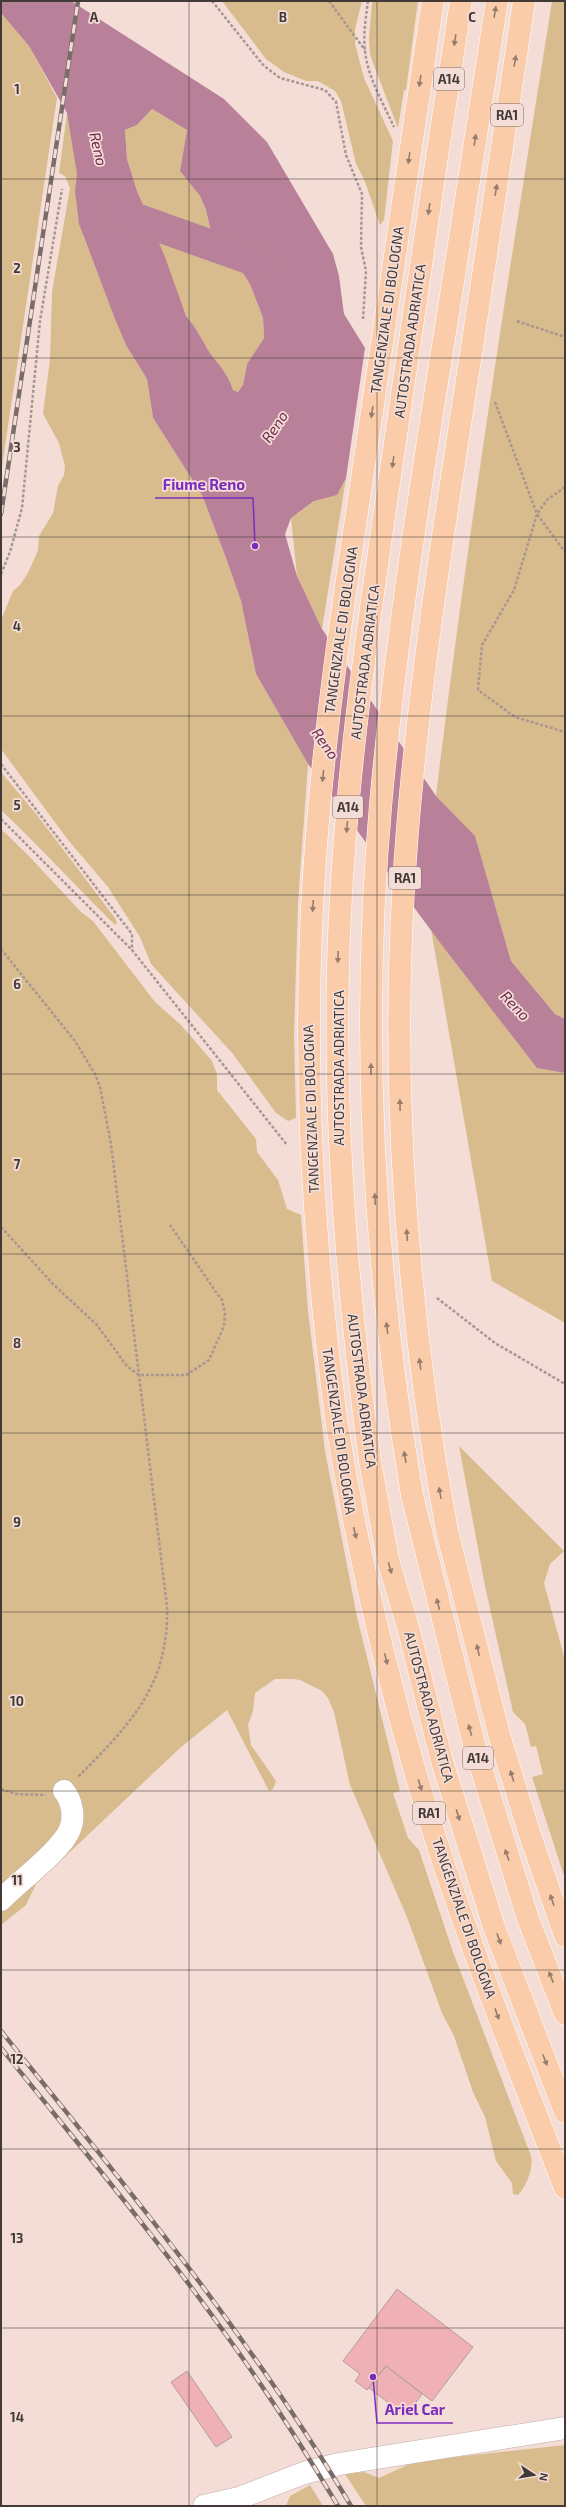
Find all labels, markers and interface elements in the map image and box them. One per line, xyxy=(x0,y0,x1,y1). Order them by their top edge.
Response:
one-way arrow xyxy=(492,6,498,18)
text: A xyxy=(90,9,99,25)
text: B xyxy=(279,9,287,25)
text: C xyxy=(468,9,476,25)
one-way arrow xyxy=(452,33,458,46)
one-way arrow xyxy=(512,55,518,67)
road number: A14 xyxy=(434,68,464,90)
one-way arrow xyxy=(417,75,423,87)
text: 1 xyxy=(14,81,20,97)
road number: RA1 xyxy=(491,104,523,126)
water label: Reno xyxy=(86,130,112,168)
one-way arrow xyxy=(472,134,478,146)
one-way arrow xyxy=(406,152,412,164)
one-way arrow xyxy=(493,184,499,196)
one-way arrow xyxy=(426,203,432,215)
street label: TANGENZIALE DI BOLOGNA xyxy=(366,225,407,395)
text: 2 xyxy=(13,260,21,276)
street label: AUTOSTRADA ADRIATICA xyxy=(390,262,429,419)
one-way arrow xyxy=(369,406,375,418)
water label: Reno xyxy=(257,407,291,446)
text: 3 xyxy=(13,439,21,455)
one-way arrow xyxy=(389,456,395,468)
callout: Fiume Reno xyxy=(155,471,253,498)
text: Fiume Reno xyxy=(163,475,245,493)
street label: TANGENZIALE DI BOLOGNA xyxy=(320,545,361,715)
street label: AUTOSTRADA ADRIATICA xyxy=(347,583,382,740)
text: 4 xyxy=(13,618,21,634)
water label: Reno xyxy=(309,724,343,763)
one-way arrow xyxy=(319,770,326,782)
road number: A14 xyxy=(333,796,363,818)
text: 5 xyxy=(13,797,21,813)
one-way arrow xyxy=(343,821,350,833)
road number: RA1 xyxy=(389,867,421,889)
one-way arrow xyxy=(309,900,316,912)
one-way arrow xyxy=(335,951,342,963)
text: 6 xyxy=(13,976,21,992)
water label: Reno xyxy=(497,987,534,1024)
street label: AUTOSTRADA ADRIATICA xyxy=(330,990,347,1146)
street label: TANGENZIALE DI BOLOGNA xyxy=(299,1024,322,1194)
one-way arrow xyxy=(368,1062,374,1075)
one-way arrow xyxy=(397,1099,404,1111)
text: 7 xyxy=(14,1156,21,1172)
one-way arrow xyxy=(372,1193,379,1205)
one-way arrow xyxy=(403,1229,410,1241)
street label: AUTOSTRADA ADRIATICA xyxy=(345,1313,380,1470)
one-way arrow xyxy=(384,1322,390,1334)
text: 8 xyxy=(13,1335,21,1351)
street label: TANGENZIALE DI BOLOGNA xyxy=(319,1346,360,1516)
one-way arrow xyxy=(417,1358,423,1371)
one-way arrow xyxy=(402,1451,408,1463)
one-way arrow xyxy=(437,1487,443,1499)
text: 9 xyxy=(13,1514,21,1530)
one-way arrow xyxy=(353,1527,359,1539)
one-way arrow xyxy=(387,1563,393,1575)
one-way arrow xyxy=(435,1598,441,1610)
street label: AUTOSTRADA ADRIATICA xyxy=(401,1629,458,1785)
one-way arrow xyxy=(474,1644,480,1657)
one-way arrow xyxy=(384,1653,390,1665)
text: 10 xyxy=(10,1693,24,1709)
one-way arrow xyxy=(467,1724,473,1736)
road number: A14 xyxy=(463,1747,493,1769)
one-way arrow xyxy=(509,1770,515,1782)
one-way arrow xyxy=(417,1779,423,1791)
road number: RA1 xyxy=(413,1802,445,1824)
one-way arrow xyxy=(455,1810,461,1822)
street label: TANGENZIALE DI BOLOGNA xyxy=(429,1835,500,2001)
one-way arrow xyxy=(504,1849,510,1861)
text: 11 xyxy=(11,1872,23,1888)
one-way arrow xyxy=(549,1893,555,1905)
one-way arrow xyxy=(496,1933,502,1945)
one-way arrow xyxy=(547,1971,553,1983)
one-way arrow xyxy=(495,2008,501,2020)
text: 12 xyxy=(10,2051,24,2067)
one-way arrow xyxy=(542,2055,548,2067)
text: 13 xyxy=(11,2230,24,2246)
callout: Ariel Car xyxy=(377,2396,453,2423)
text: Ariel Car xyxy=(385,2400,446,2418)
text: 14 xyxy=(10,2409,24,2425)
north arrow xyxy=(514,2455,554,2495)
text: N xyxy=(537,2472,551,2482)

